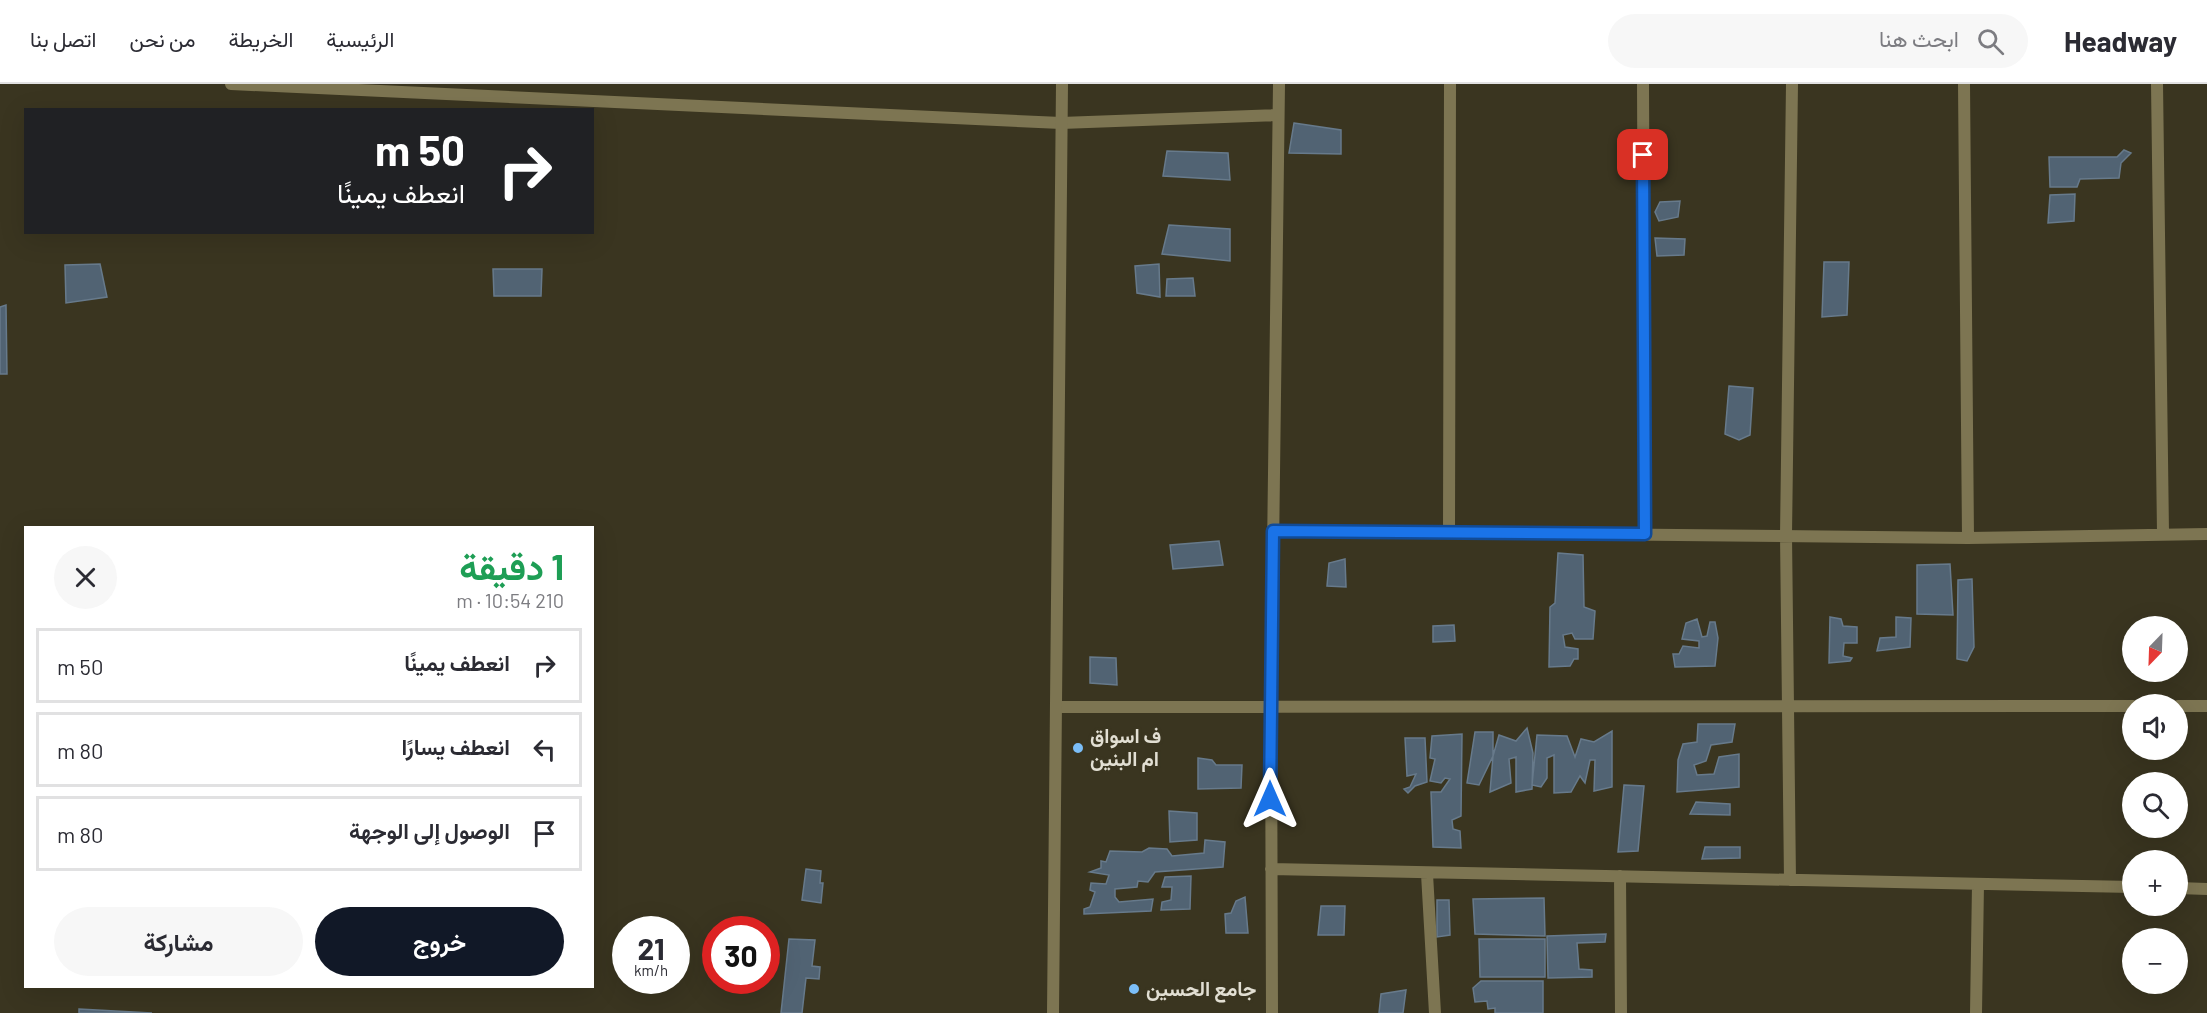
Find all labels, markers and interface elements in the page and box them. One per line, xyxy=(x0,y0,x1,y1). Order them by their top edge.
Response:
search box xyxy=(1608,14,2028,68)
text: Headway xyxy=(2064,24,2177,58)
text: ابحث هنا xyxy=(1879,25,1959,51)
icon: search xyxy=(1974,25,2007,58)
text: اتصل بنا xyxy=(30,26,96,51)
text: من نحن xyxy=(129,26,195,51)
text: الخريطة xyxy=(228,26,293,51)
text: الرئيسية xyxy=(326,26,394,51)
text: 50 m xyxy=(375,124,465,174)
pin xyxy=(1617,129,1668,180)
icon: right xyxy=(486,132,564,210)
icon: arrive xyxy=(1626,138,1659,171)
text: انعطف يمينًا xyxy=(337,176,465,208)
text: 1 دقيقة xyxy=(459,544,564,587)
button: close xyxy=(54,546,117,609)
text: 210 m · 10:54 xyxy=(456,588,564,612)
north arrow xyxy=(2122,616,2188,682)
map controls xyxy=(2122,616,2188,994)
text: انعطف يمينًا xyxy=(404,649,510,675)
icon: right xyxy=(528,649,561,682)
text: 50 m xyxy=(57,653,103,679)
button: sound xyxy=(2122,694,2188,760)
place label: ف اسواق ام البنين xyxy=(1090,723,1161,772)
text: انعطف يسارًا xyxy=(401,733,510,759)
icon: left xyxy=(528,733,561,766)
text: 80 m xyxy=(57,737,104,763)
marker: ف اسواق ام البنين xyxy=(1071,741,1085,755)
position arrow xyxy=(1238,767,1302,831)
button: search xyxy=(2122,772,2188,838)
text: الوصول إلى الوجهة xyxy=(349,817,510,843)
icon: arrive xyxy=(528,817,561,850)
text: 80 m xyxy=(57,821,104,847)
button: + xyxy=(2122,850,2188,916)
button: مشاركة xyxy=(54,907,303,976)
button: خروج xyxy=(315,907,564,976)
speed limit sign: 30 xyxy=(702,916,780,994)
button: − xyxy=(2122,928,2188,994)
text: 21 xyxy=(637,930,665,966)
text: km/h xyxy=(634,961,668,979)
place label: جامع الحسين xyxy=(1146,976,1256,1003)
marker: جامع الحسين xyxy=(1127,982,1141,996)

